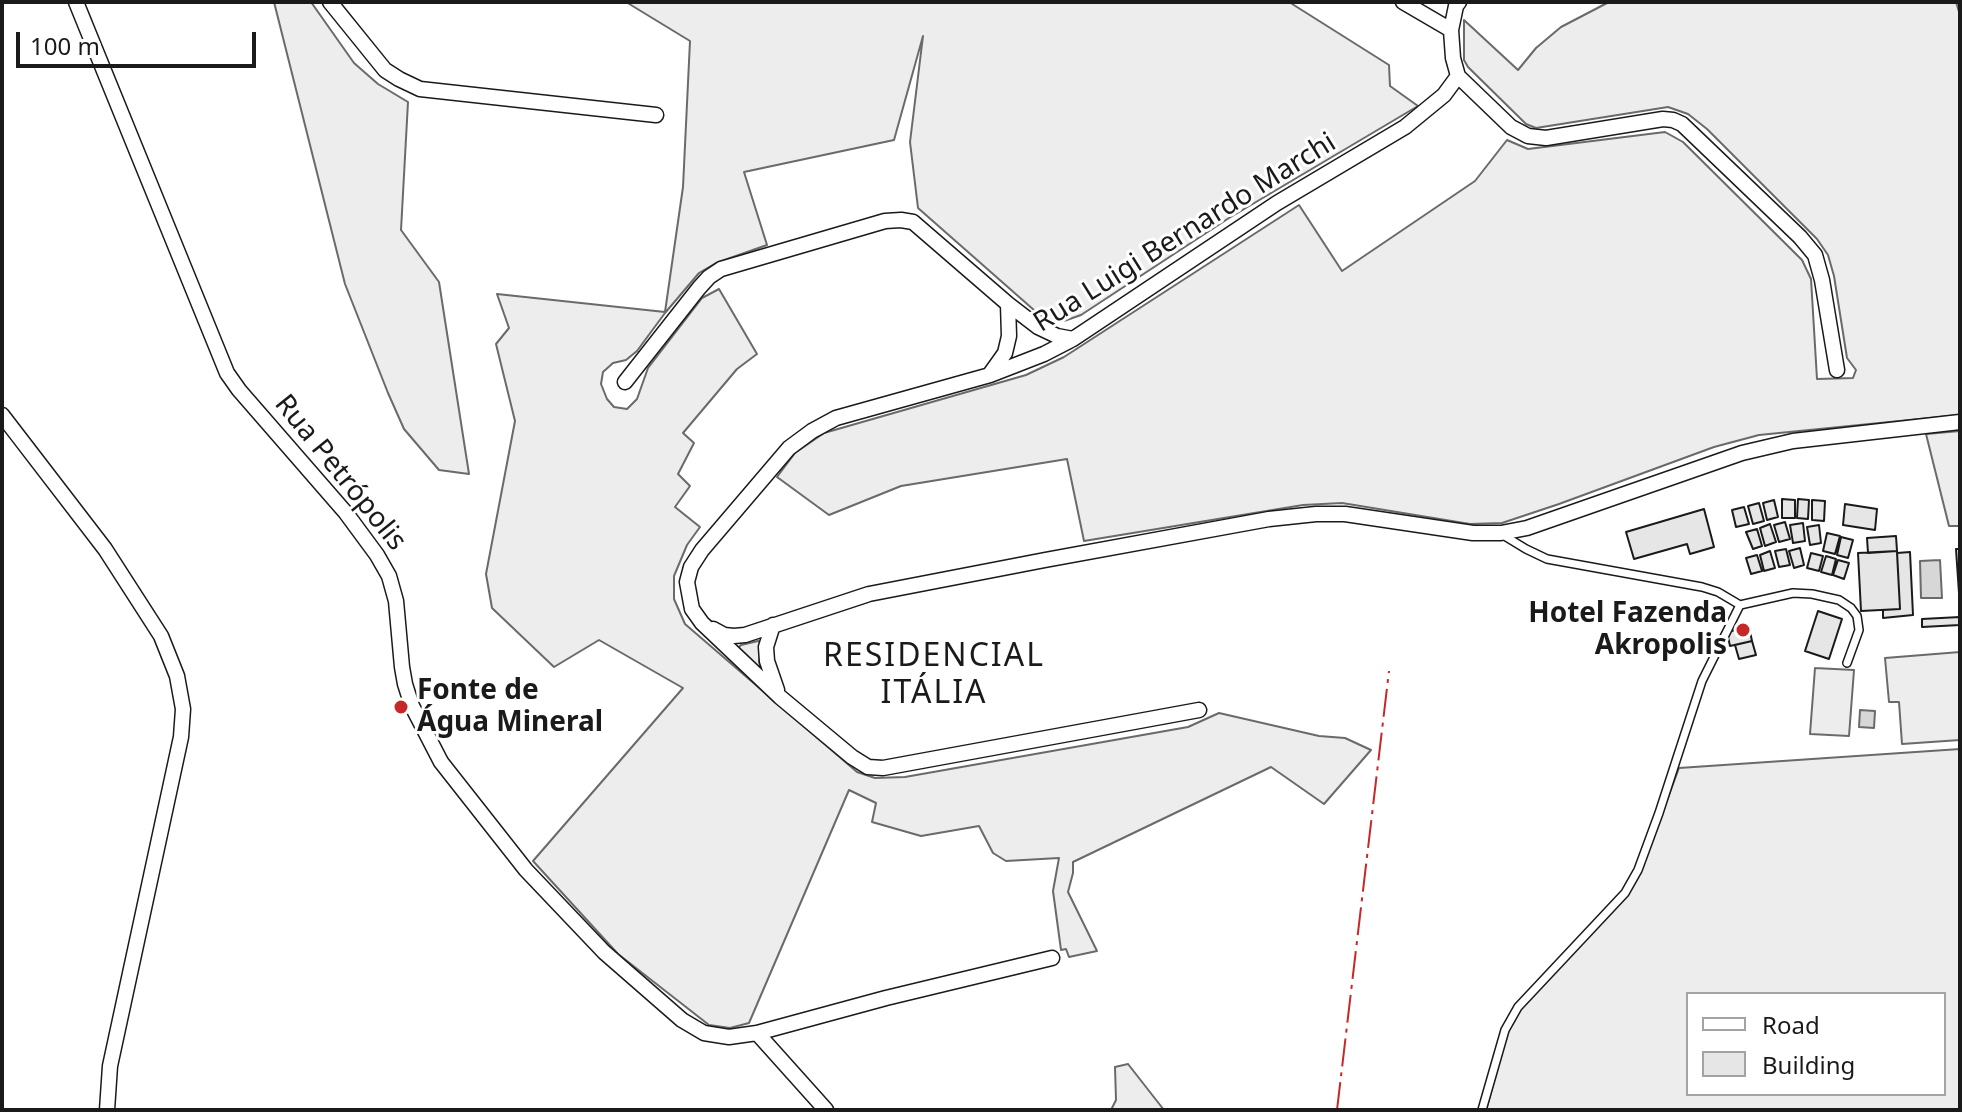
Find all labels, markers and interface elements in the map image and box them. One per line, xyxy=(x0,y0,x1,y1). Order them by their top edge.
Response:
scale bar xyxy=(20,16,260,66)
text: 100 m xyxy=(30,29,100,62)
street label: Rua Luigi Bernardo Marchi xyxy=(1028,126,1342,340)
street label: Rua Petrópolis xyxy=(267,388,413,558)
place label: Hotel Fazenda Akropolis xyxy=(1528,597,1727,663)
marker: Hotel Fazenda Akropolis xyxy=(1734,621,1752,639)
district label: RESIDENCIAL ITÁLIA xyxy=(823,638,1045,713)
place label: Fonte de Água Mineral xyxy=(417,674,603,740)
marker: Fonte de Água Mineral xyxy=(392,698,410,716)
legend xyxy=(1686,992,1946,1096)
text: Road xyxy=(1762,1008,1820,1041)
text: Building xyxy=(1762,1048,1855,1081)

